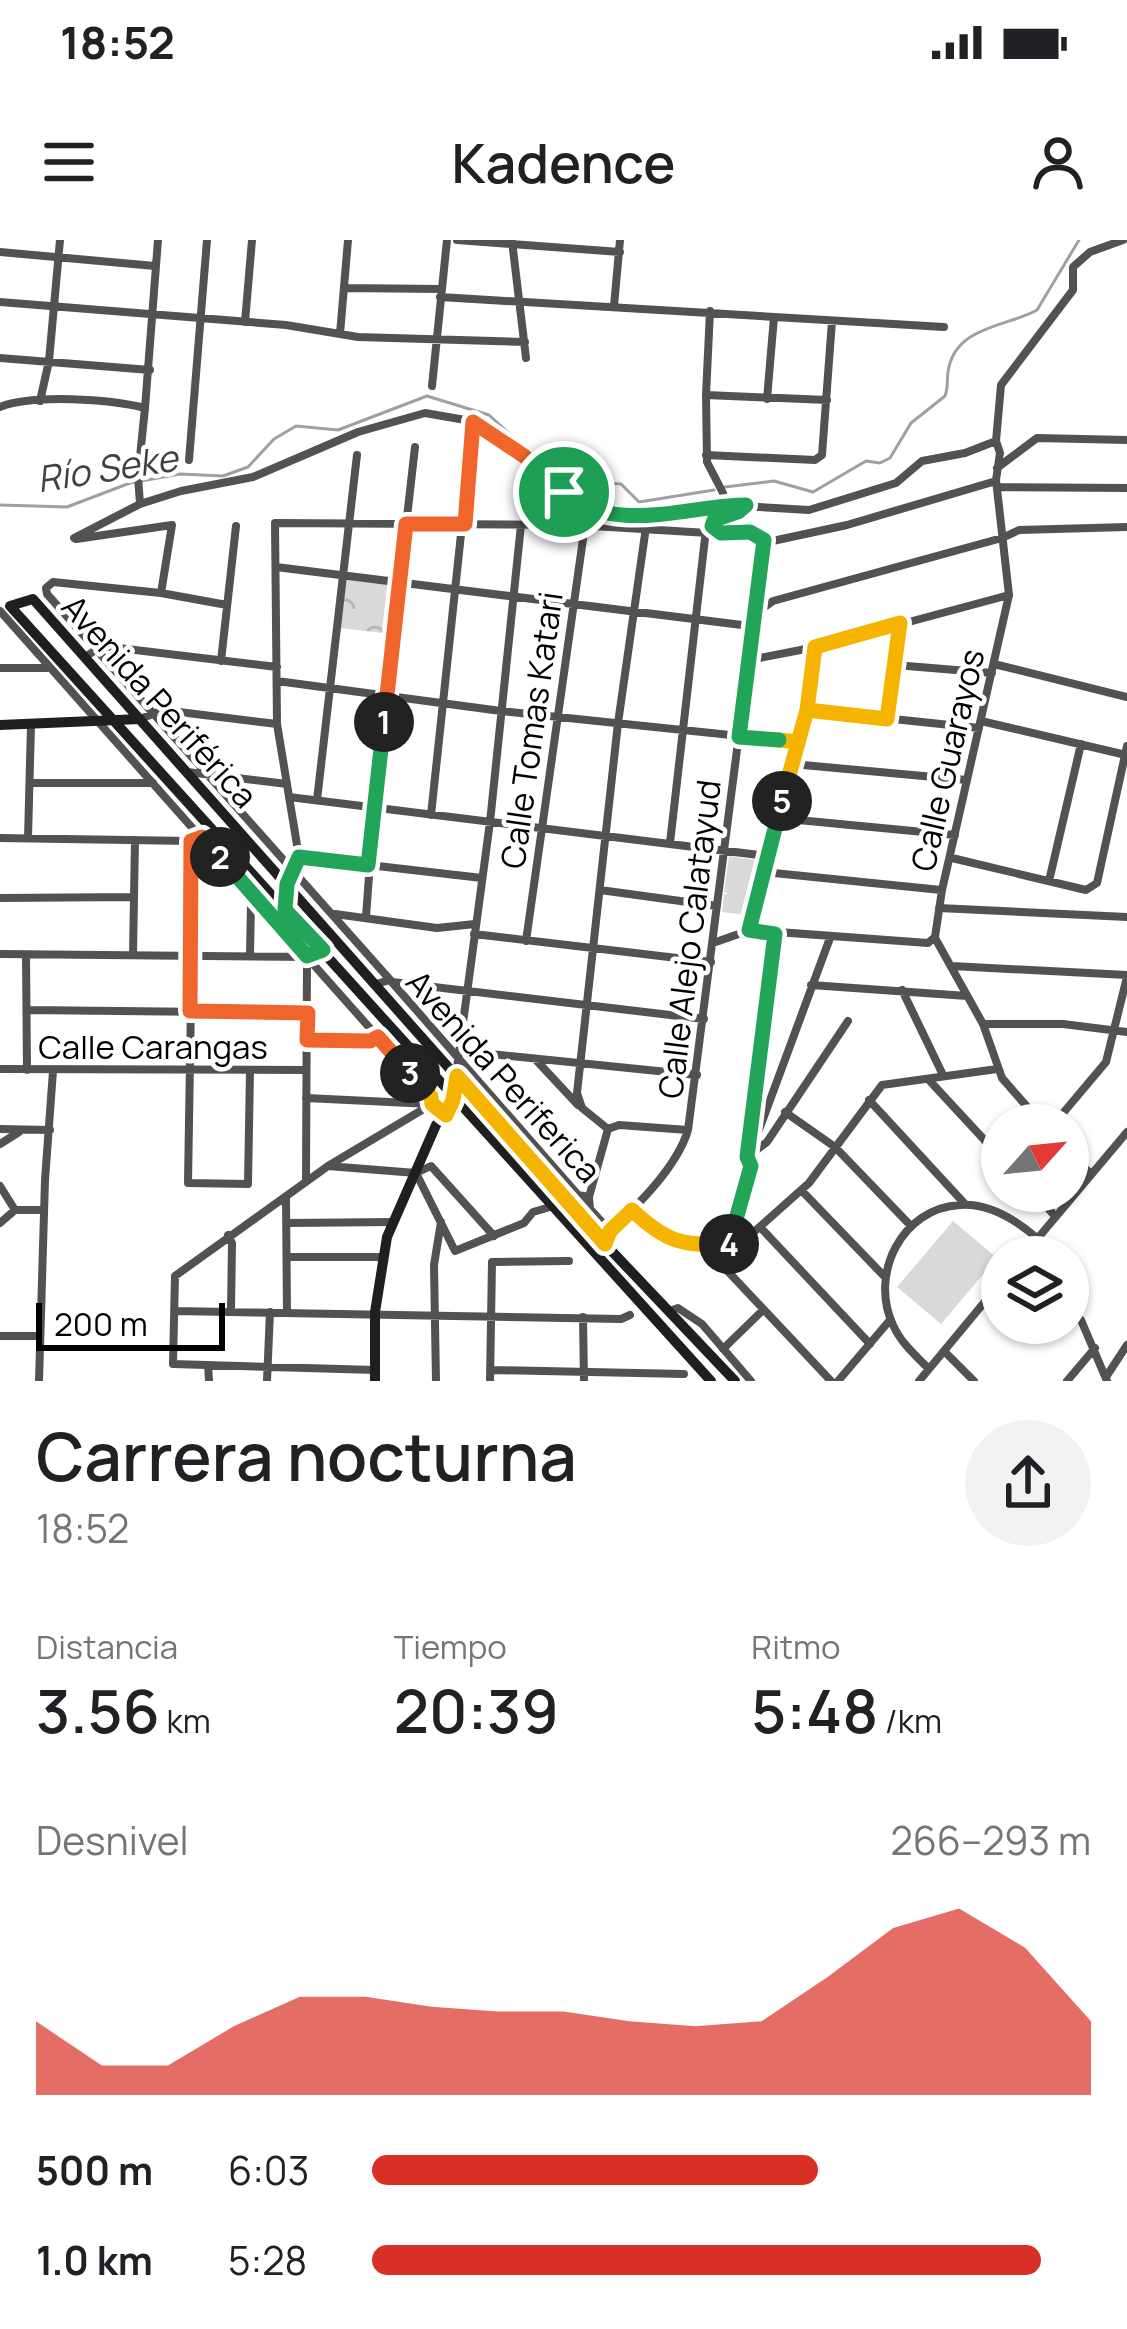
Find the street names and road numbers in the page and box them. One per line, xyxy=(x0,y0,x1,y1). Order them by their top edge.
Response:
street label: Avenida Periférica xyxy=(52,585,268,817)
street label: Calle Tomas Katari xyxy=(489,589,573,871)
street label: Calle Guarayos xyxy=(900,645,994,875)
street label: Calle Alejo Calatayud xyxy=(647,777,731,1101)
street label: Avenida Periferica xyxy=(396,960,612,1192)
street label: Calle Carangas xyxy=(38,1024,268,1069)

